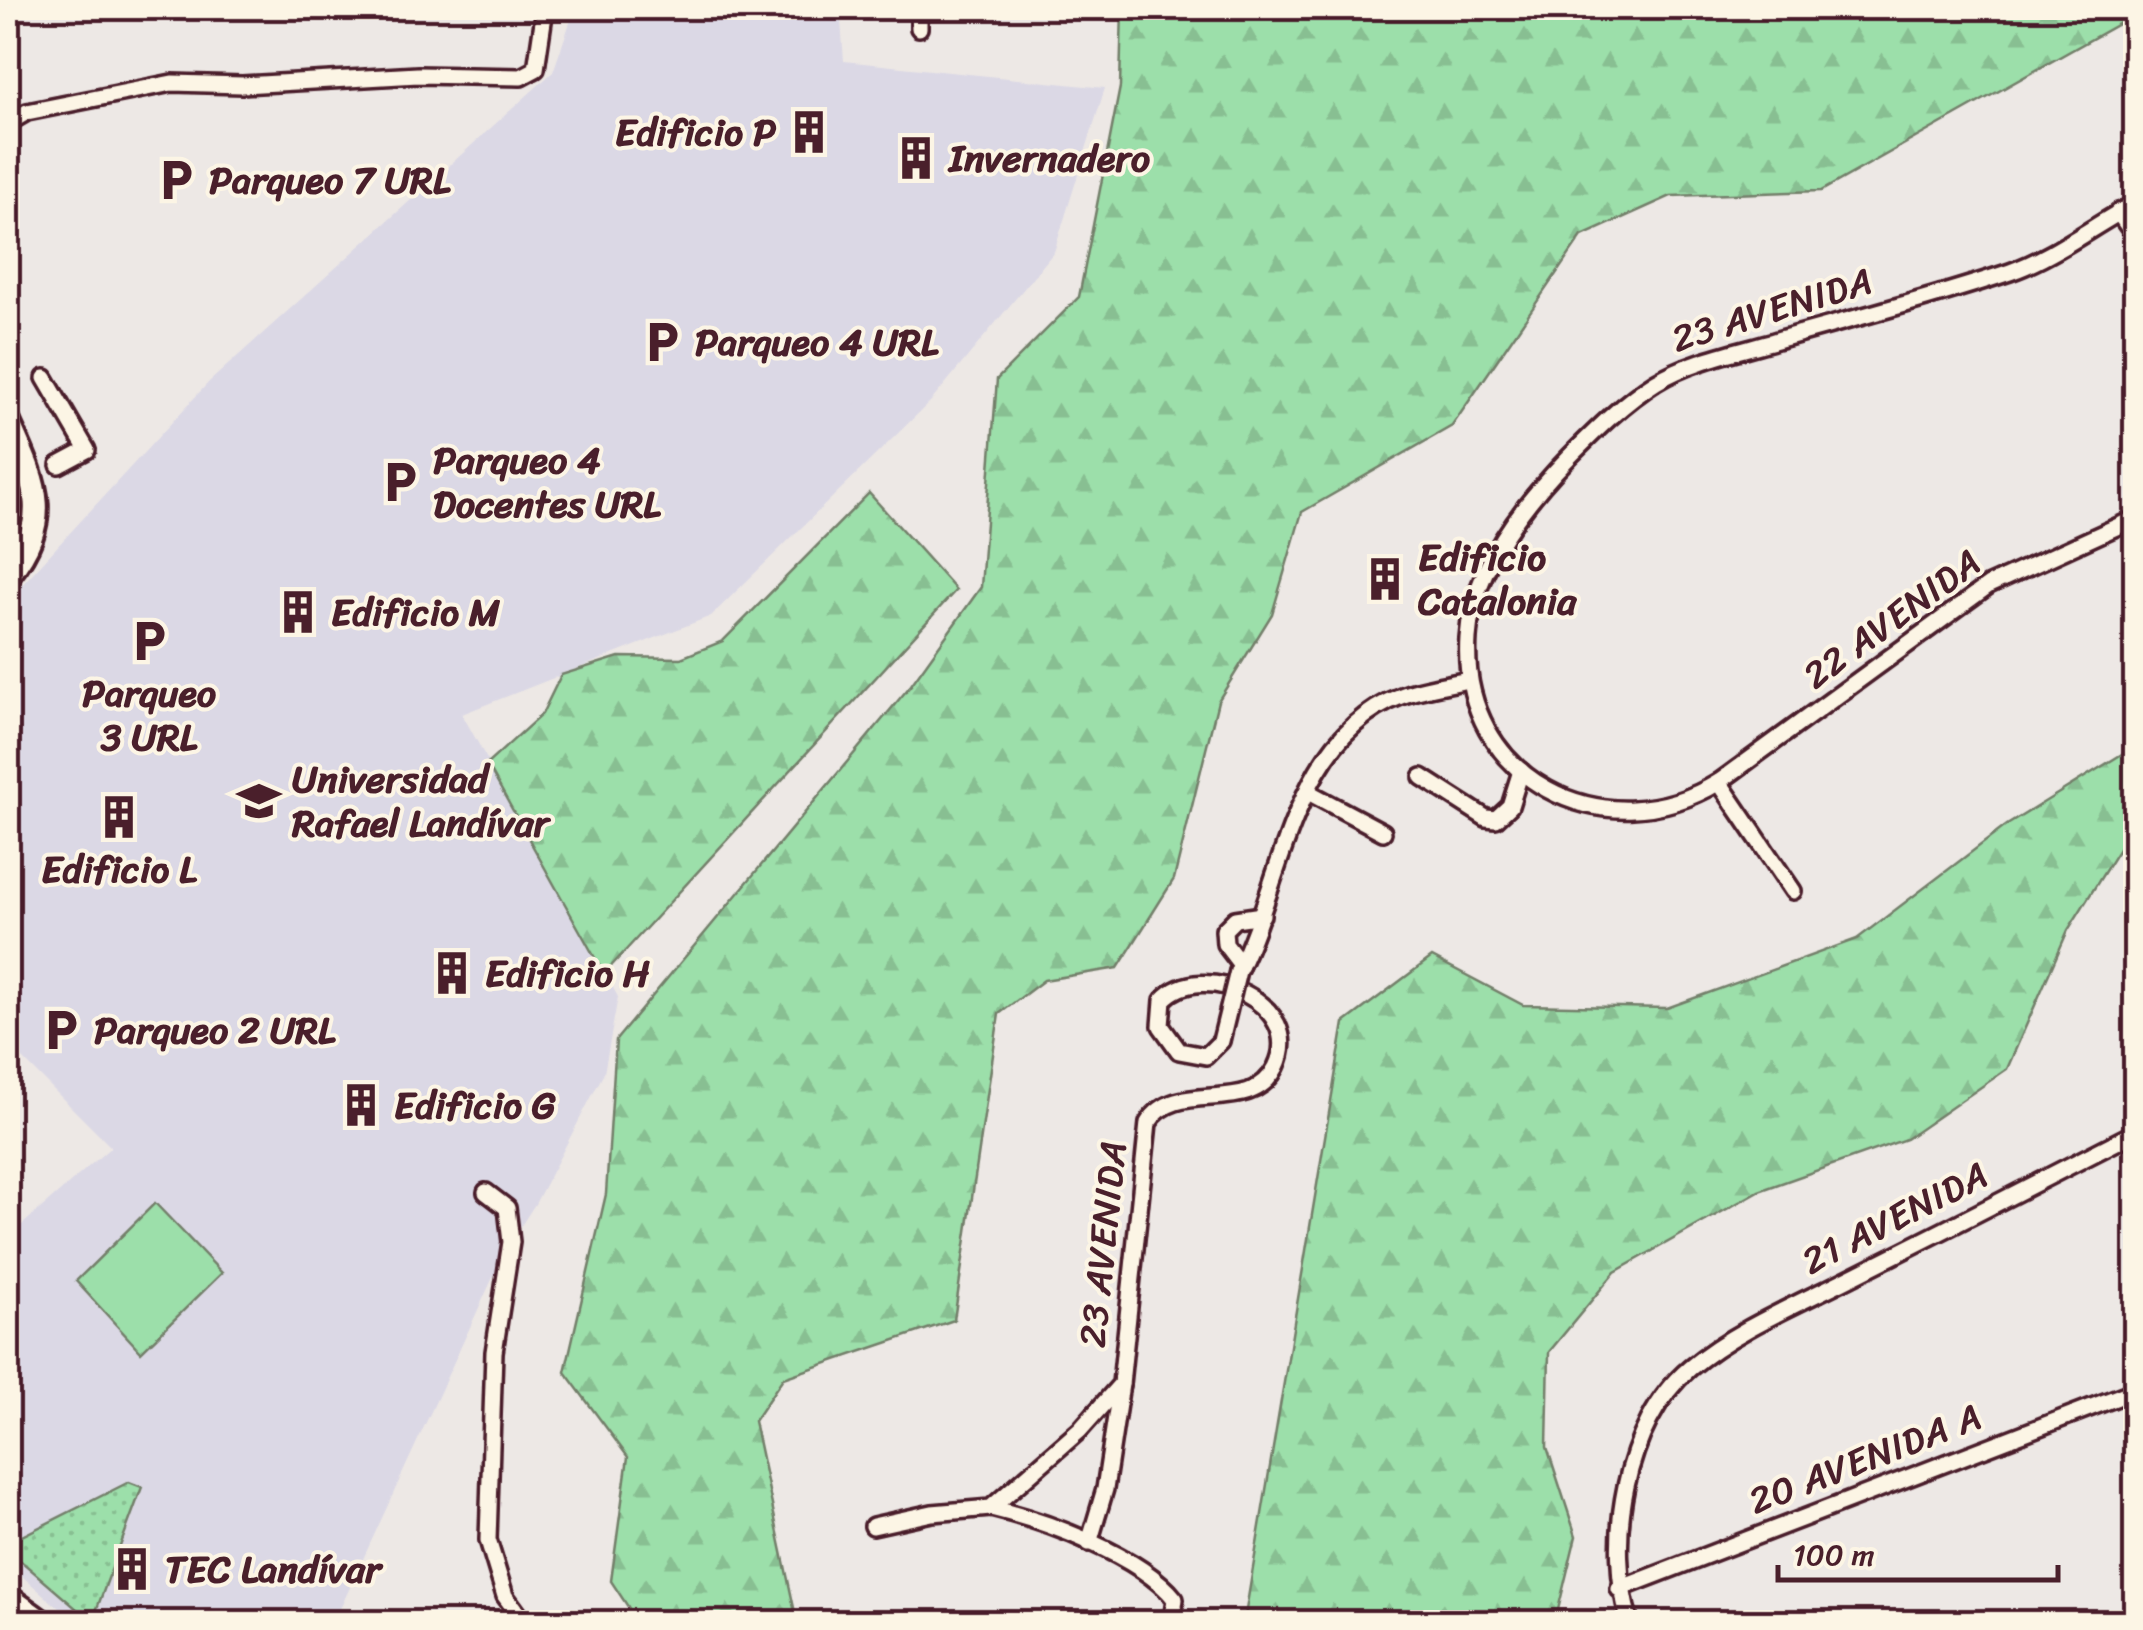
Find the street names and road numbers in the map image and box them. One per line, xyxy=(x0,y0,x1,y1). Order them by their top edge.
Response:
street label: 23 AVENIDA xyxy=(1663,248,1881,372)
street label: 22 AVENIDA xyxy=(1788,531,1996,707)
street label: 23 AVENIDA xyxy=(1059,1137,1147,1351)
street label: 21 AVENIDA xyxy=(1789,1142,2001,1294)
street label: 20 AVENIDA A xyxy=(1739,1384,1991,1534)

